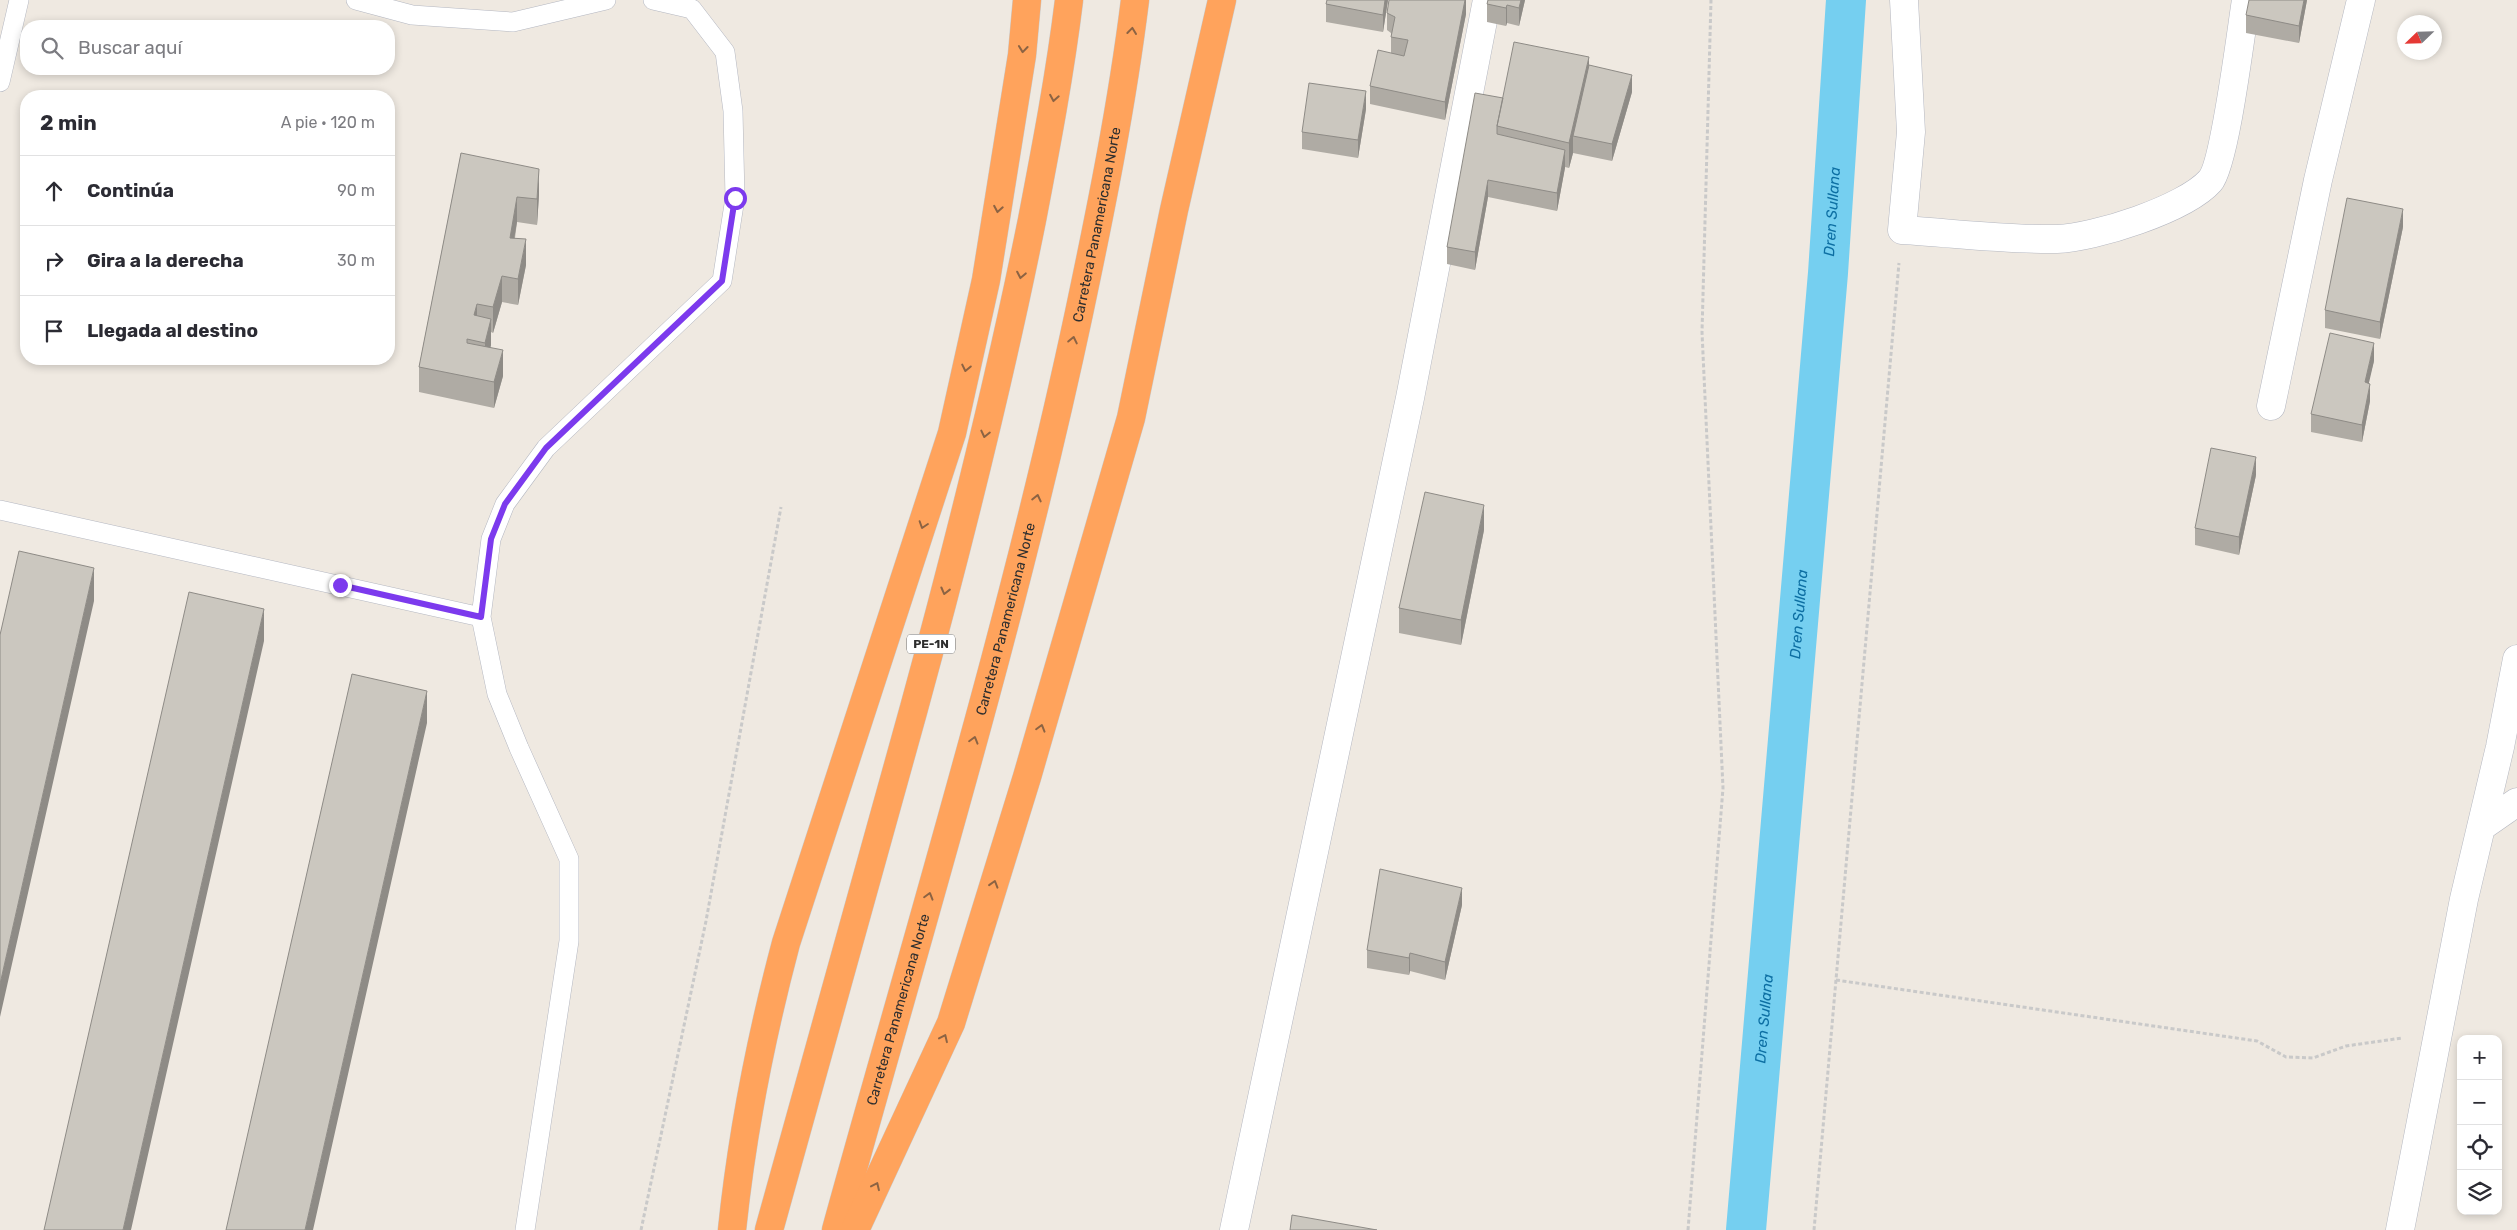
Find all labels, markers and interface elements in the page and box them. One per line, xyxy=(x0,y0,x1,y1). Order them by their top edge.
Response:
north arrow xyxy=(2397,15,2442,60)
search box xyxy=(20,20,395,75)
one-way arrow xyxy=(1126,27,1136,36)
icon: search xyxy=(38,34,66,62)
text: Buscar aquí xyxy=(78,36,182,59)
one-way arrow xyxy=(1018,45,1029,53)
one-way arrow xyxy=(1050,94,1060,103)
text: 2 min xyxy=(40,110,97,135)
text: A pie · 120 m xyxy=(281,113,375,132)
street label: Carretera Panamericana Norte xyxy=(1069,126,1124,324)
water label: Dren Sullana xyxy=(1820,166,1844,257)
icon: ahead xyxy=(40,177,68,205)
text: Continúa xyxy=(87,179,174,202)
text: 90 m xyxy=(337,181,375,200)
route start xyxy=(724,187,747,210)
one-way arrow xyxy=(993,205,1003,213)
icon: right xyxy=(40,247,68,275)
text: Gira a la derecha xyxy=(87,249,244,272)
text: 30 m xyxy=(337,251,375,270)
one-way arrow xyxy=(1016,271,1026,280)
icon: arrive xyxy=(40,317,68,345)
text: Llegada al destino xyxy=(87,319,258,342)
one-way arrow xyxy=(1067,336,1078,344)
one-way arrow xyxy=(961,364,972,373)
one-way arrow xyxy=(980,429,991,438)
one-way arrow xyxy=(1031,494,1042,503)
one-way arrow xyxy=(918,520,928,529)
street label: Carretera Panamericana Norte xyxy=(972,521,1039,717)
water label: Dren Sullana xyxy=(1786,569,1812,660)
route end xyxy=(329,574,352,597)
one-way arrow xyxy=(941,587,951,595)
road number: PE-1N xyxy=(907,634,955,654)
one-way arrow xyxy=(1036,725,1046,733)
one-way arrow xyxy=(968,737,978,745)
one-way arrow xyxy=(988,880,998,888)
one-way arrow xyxy=(924,893,934,901)
street label: Carretera Panamericana Norte xyxy=(863,912,933,1107)
water label: Dren Sullana xyxy=(1751,973,1777,1064)
one-way arrow xyxy=(937,1034,948,1043)
map controls xyxy=(2457,1035,2502,1215)
button: + xyxy=(2457,1035,2502,1080)
button: − xyxy=(2457,1080,2502,1125)
button: locate xyxy=(2457,1125,2502,1170)
button: layers xyxy=(2457,1170,2502,1215)
one-way arrow xyxy=(869,1182,880,1191)

